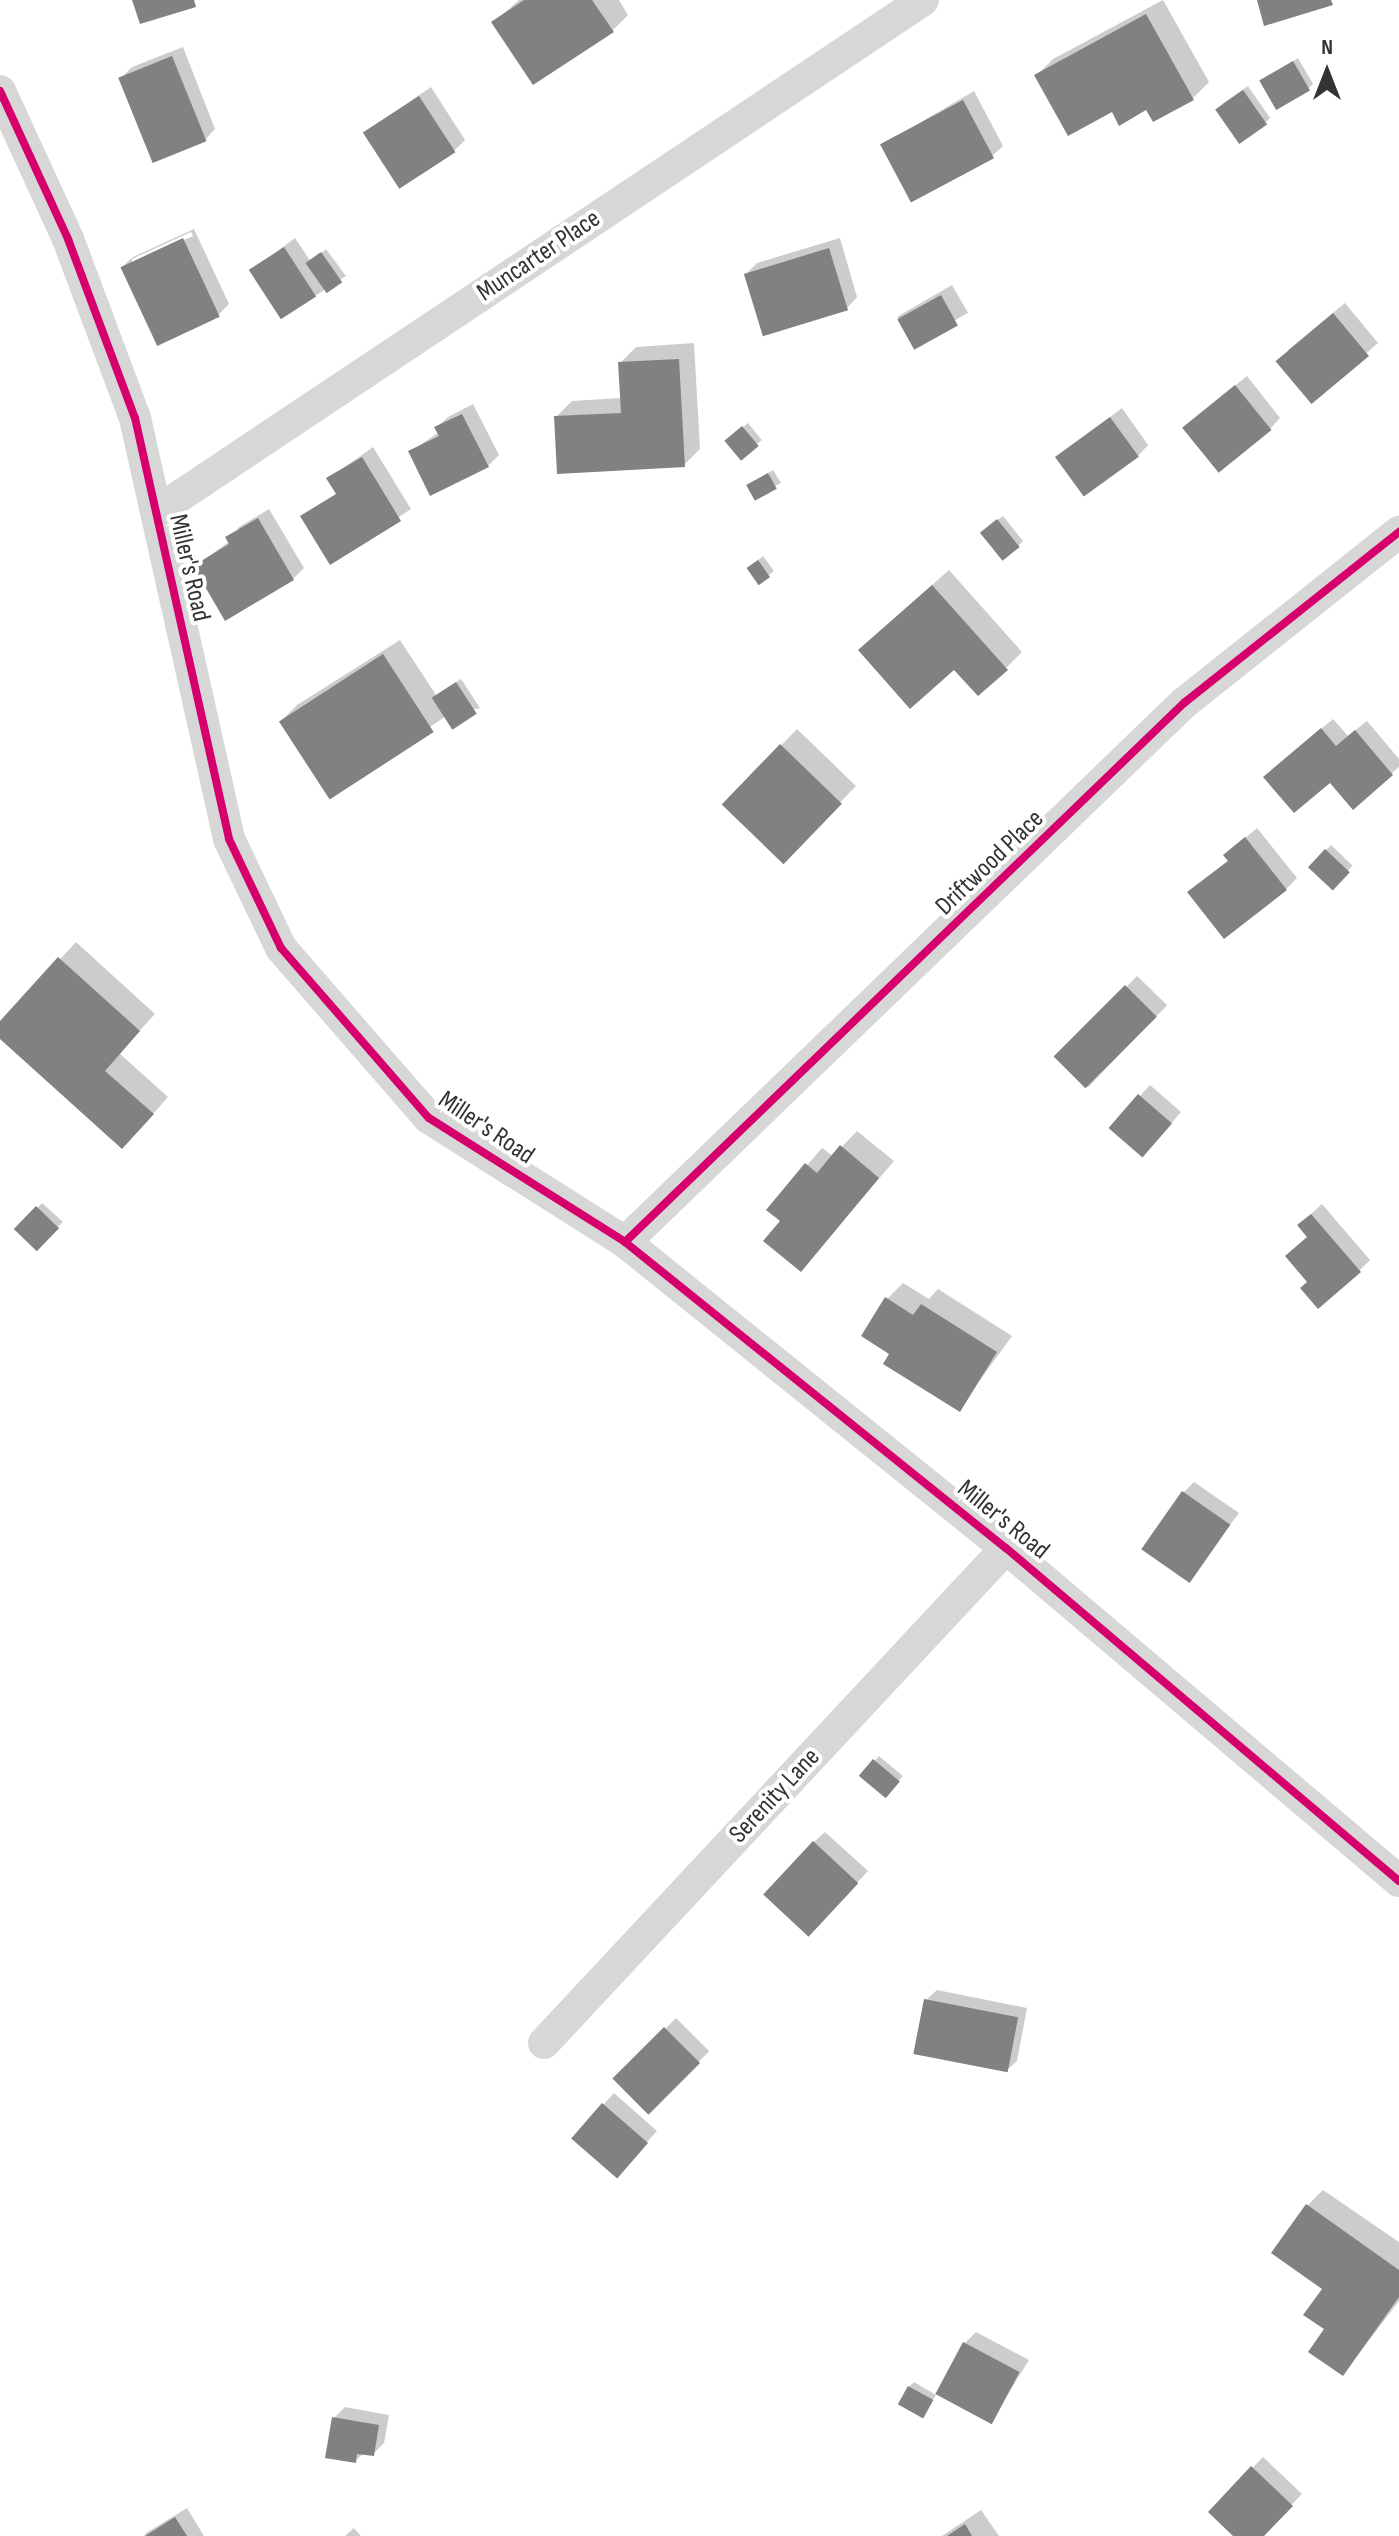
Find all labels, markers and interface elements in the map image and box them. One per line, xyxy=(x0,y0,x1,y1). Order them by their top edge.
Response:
north arrow xyxy=(1287,32,1367,112)
text: N xyxy=(1321,34,1333,61)
street label: Muncarter Place xyxy=(472,203,606,309)
street label: Miller's Road xyxy=(162,511,216,625)
street label: Driftwood Place xyxy=(929,804,1051,922)
street label: Miller's Road xyxy=(432,1085,540,1171)
street label: Miller's Road xyxy=(951,1474,1055,1566)
street label: Serenity Lane xyxy=(723,1742,827,1850)

